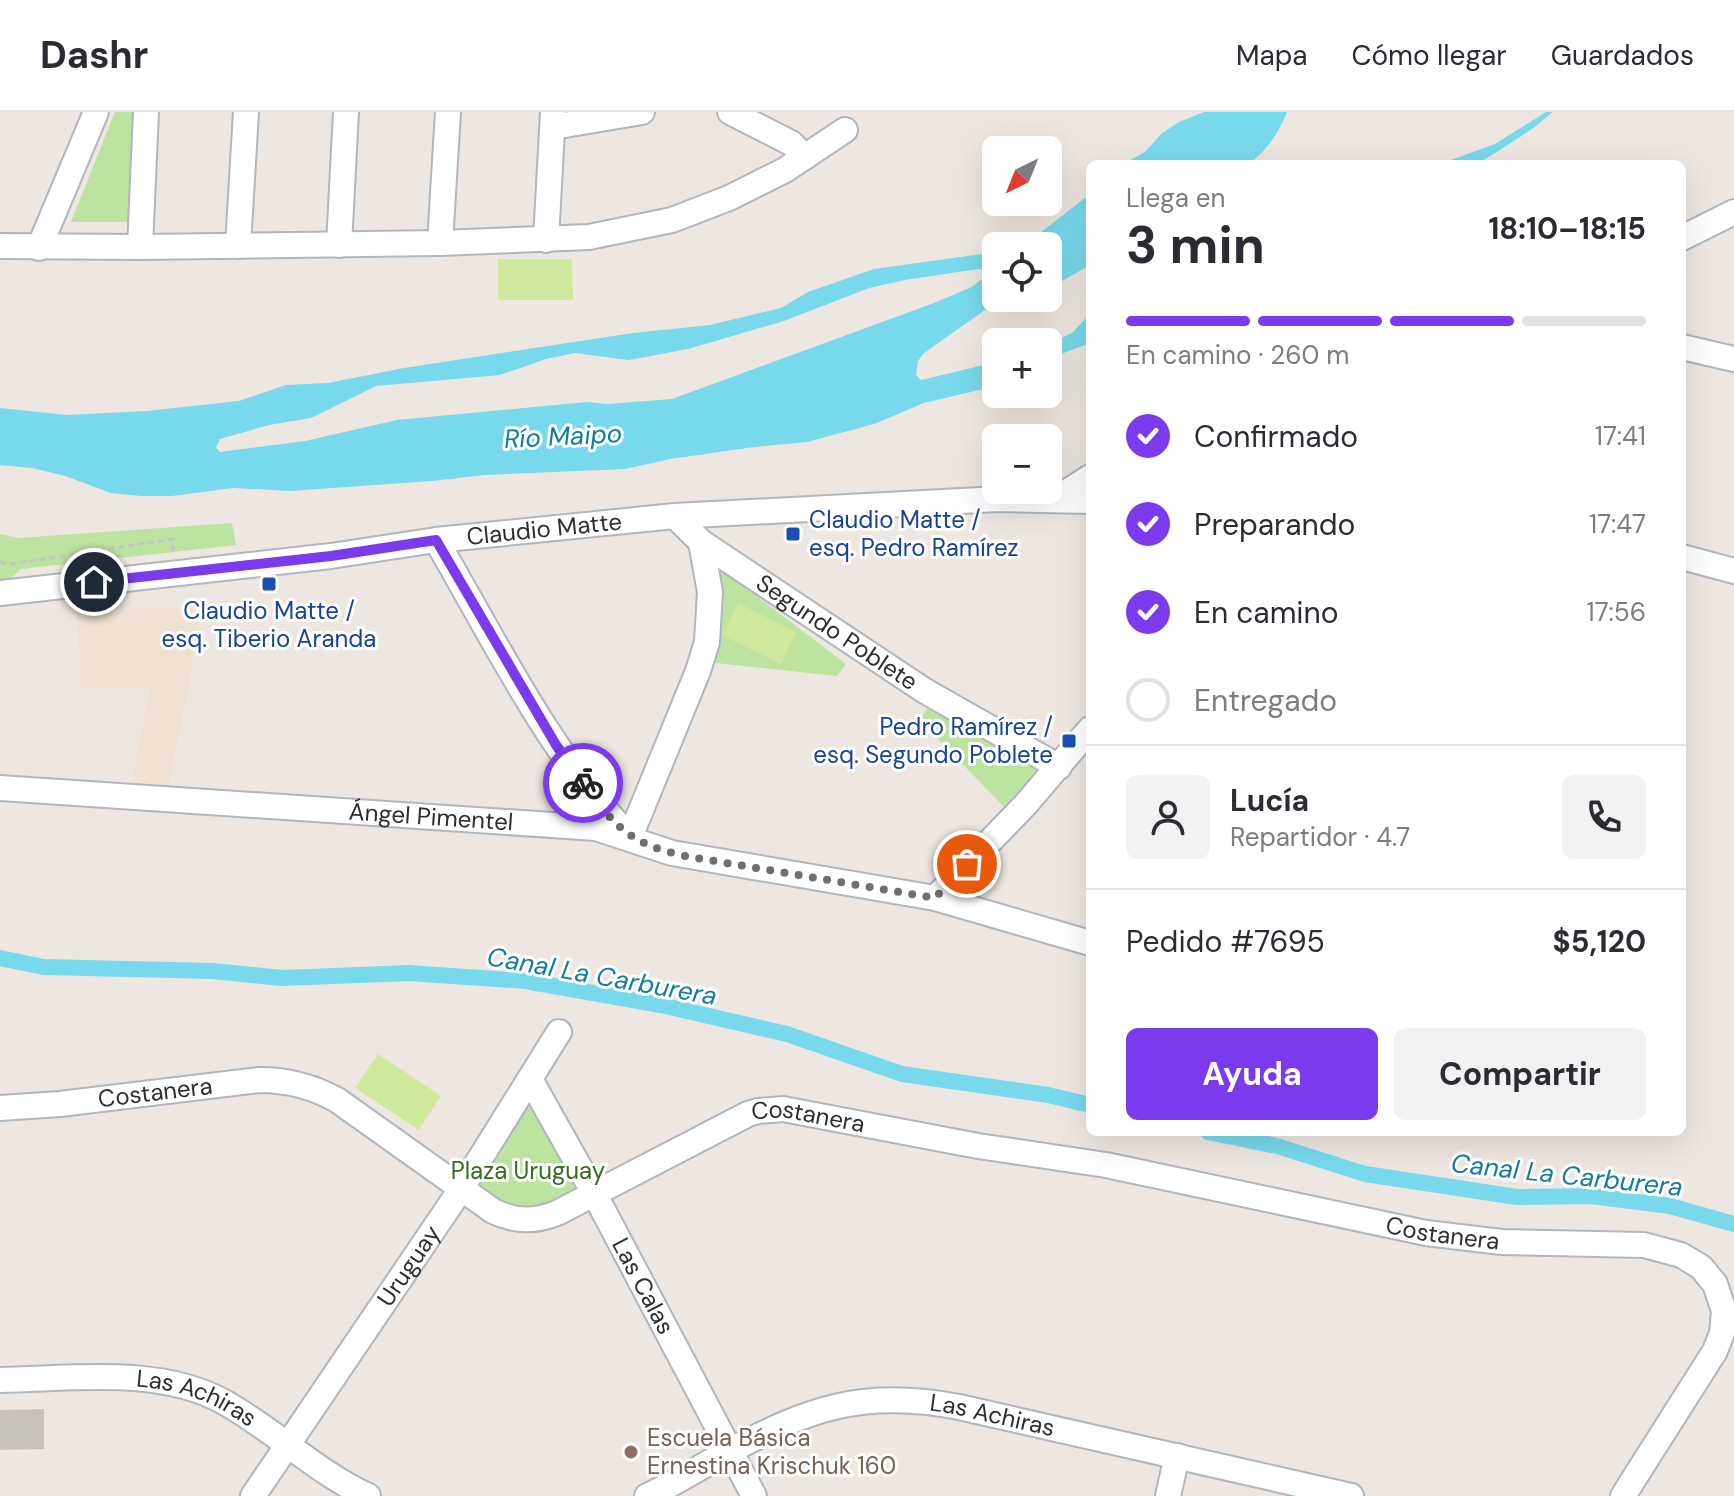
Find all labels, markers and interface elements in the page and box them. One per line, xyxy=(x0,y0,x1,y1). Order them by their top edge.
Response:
text: Dashr xyxy=(40,30,148,80)
text: Mapa xyxy=(1236,37,1307,74)
text: Cómo llegar xyxy=(1351,37,1507,74)
text: Guardados xyxy=(1551,37,1694,74)
north arrow xyxy=(982,136,1062,216)
map controls xyxy=(982,136,1062,504)
text: Llega en xyxy=(1126,181,1225,215)
text: 18:10–18:15 xyxy=(1488,209,1646,248)
text: 3 min xyxy=(1126,211,1265,279)
button: locate xyxy=(982,232,1062,312)
button: + xyxy=(982,328,1062,408)
text: En camino · 260 m xyxy=(1126,338,1349,372)
icon: check xyxy=(1126,414,1170,458)
water label: Río Maipo xyxy=(503,416,623,456)
text: Confirmado xyxy=(1194,417,1358,456)
text: 17:41 xyxy=(1595,419,1646,453)
button: − xyxy=(982,424,1062,504)
icon: check xyxy=(1126,502,1170,546)
place label: Claudio Matte / esq. Pedro Ramírez xyxy=(809,504,1019,563)
street label: Claudio Matte xyxy=(465,505,623,552)
text: Preparando xyxy=(1194,505,1355,544)
text: 17:47 xyxy=(1589,507,1646,541)
marker: Claudio Matte / esq. Pedro Ramírez xyxy=(784,525,802,543)
pin xyxy=(60,548,128,616)
icon: home xyxy=(72,560,116,604)
street label: Segundo Poblete xyxy=(750,567,924,697)
marker: Claudio Matte / esq. Tiberio Aranda xyxy=(260,575,278,593)
icon: check xyxy=(1126,590,1170,634)
text: En camino xyxy=(1194,593,1339,632)
place label: Claudio Matte / esq. Tiberio Aranda xyxy=(162,595,376,654)
text: 17:56 xyxy=(1587,595,1646,629)
text: Entregado xyxy=(1194,681,1337,720)
place label: Pedro Ramírez / esq. Segundo Poblete xyxy=(813,711,1053,770)
marker: Pedro Ramírez / esq. Segundo Poblete xyxy=(1060,732,1078,750)
courier xyxy=(543,743,623,823)
icon: bike xyxy=(561,761,605,805)
button: person xyxy=(1126,775,1210,859)
button: phone xyxy=(1562,775,1646,859)
text: Lucía xyxy=(1230,781,1309,820)
street label: Ángel Pimentel xyxy=(348,795,514,837)
text: Repartidor · 4.7 xyxy=(1230,820,1410,854)
pin xyxy=(933,830,1001,898)
icon: bag xyxy=(945,842,989,886)
text: Pedido #7695 xyxy=(1126,922,1325,961)
text: $5,120 xyxy=(1553,922,1646,961)
water label: Canal La Carburera xyxy=(484,939,720,1013)
button: Ayuda xyxy=(1126,1028,1378,1120)
button: Compartir xyxy=(1394,1028,1646,1120)
street label: Costanera xyxy=(96,1070,214,1114)
street label: Costanera xyxy=(750,1093,868,1139)
water label: Canal La Carburera xyxy=(1449,1146,1685,1204)
park label: Plaza Uruguay xyxy=(451,1155,605,1186)
street label: Costanera xyxy=(1383,1209,1501,1257)
street label: Uruguay xyxy=(370,1219,447,1312)
street label: Las Calas xyxy=(605,1232,682,1339)
street label: Las Achiras xyxy=(135,1362,263,1433)
street label: Las Achiras xyxy=(928,1387,1058,1443)
place label: Escuela Básica Ernestina Krischuk 160 xyxy=(647,1422,896,1481)
marker: Escuela Básica Ernestina Krischuk 160 xyxy=(622,1443,640,1461)

